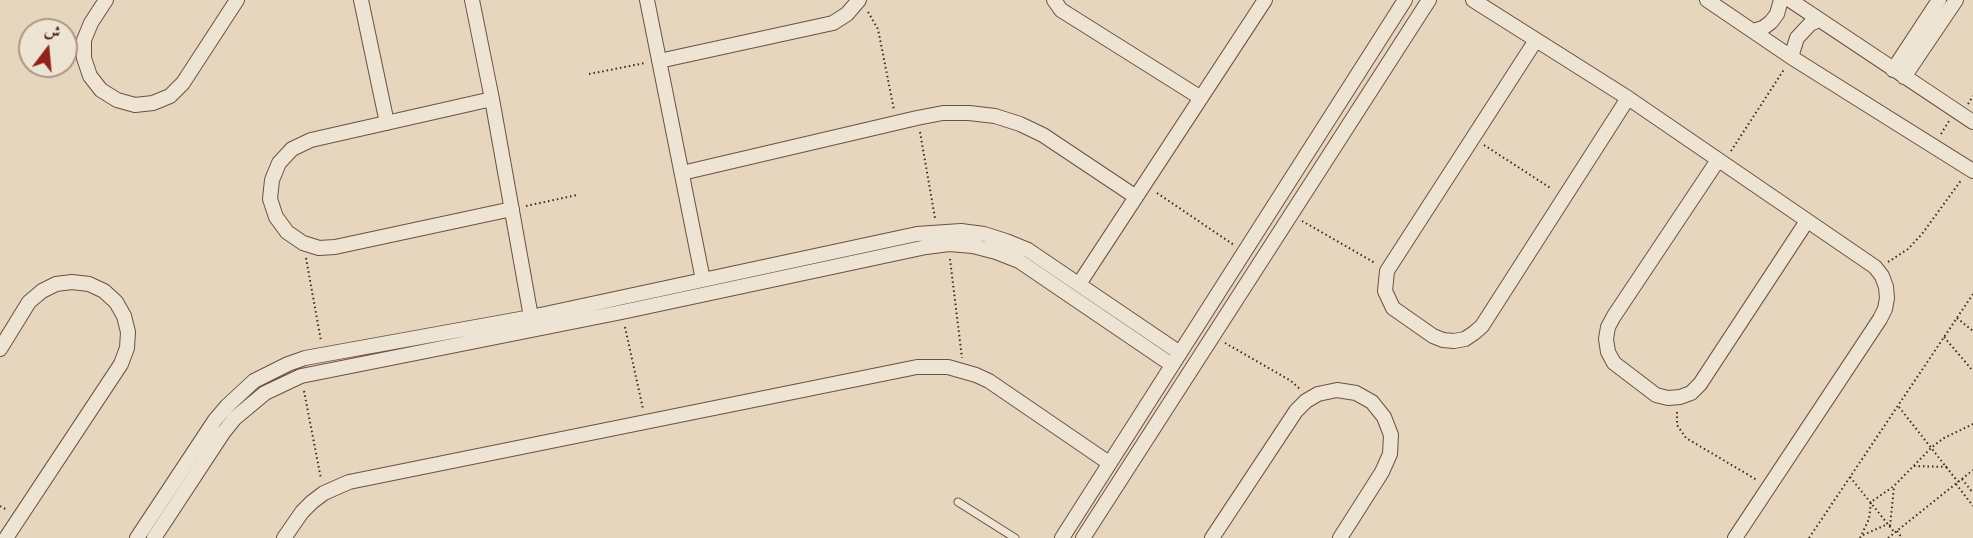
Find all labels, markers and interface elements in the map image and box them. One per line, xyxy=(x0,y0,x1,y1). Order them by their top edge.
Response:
north arrow xyxy=(18,18,78,78)
text: ش xyxy=(42,21,63,44)

